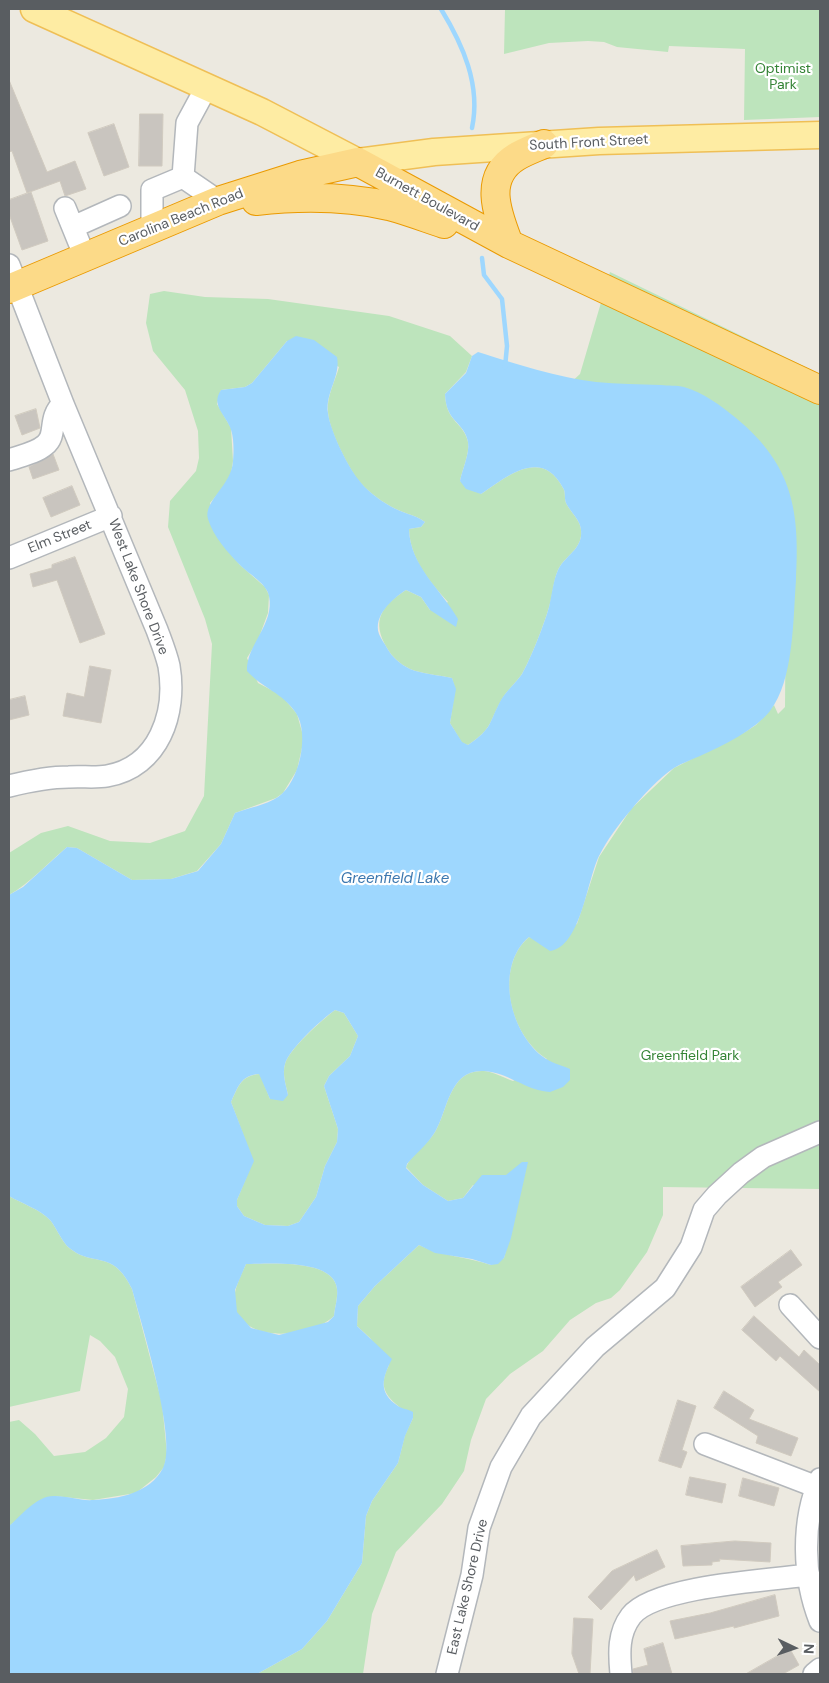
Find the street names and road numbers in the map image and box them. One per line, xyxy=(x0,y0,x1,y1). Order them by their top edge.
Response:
street label: South Front Street xyxy=(529,131,649,155)
street label: Burnett Boulevard xyxy=(372,165,482,235)
street label: Carolina Beach Road xyxy=(116,185,246,251)
street label: Elm Street xyxy=(26,517,94,557)
street label: West Lake Shore Drive xyxy=(104,517,172,657)
street label: East Lake Shore Drive xyxy=(444,1517,492,1657)

